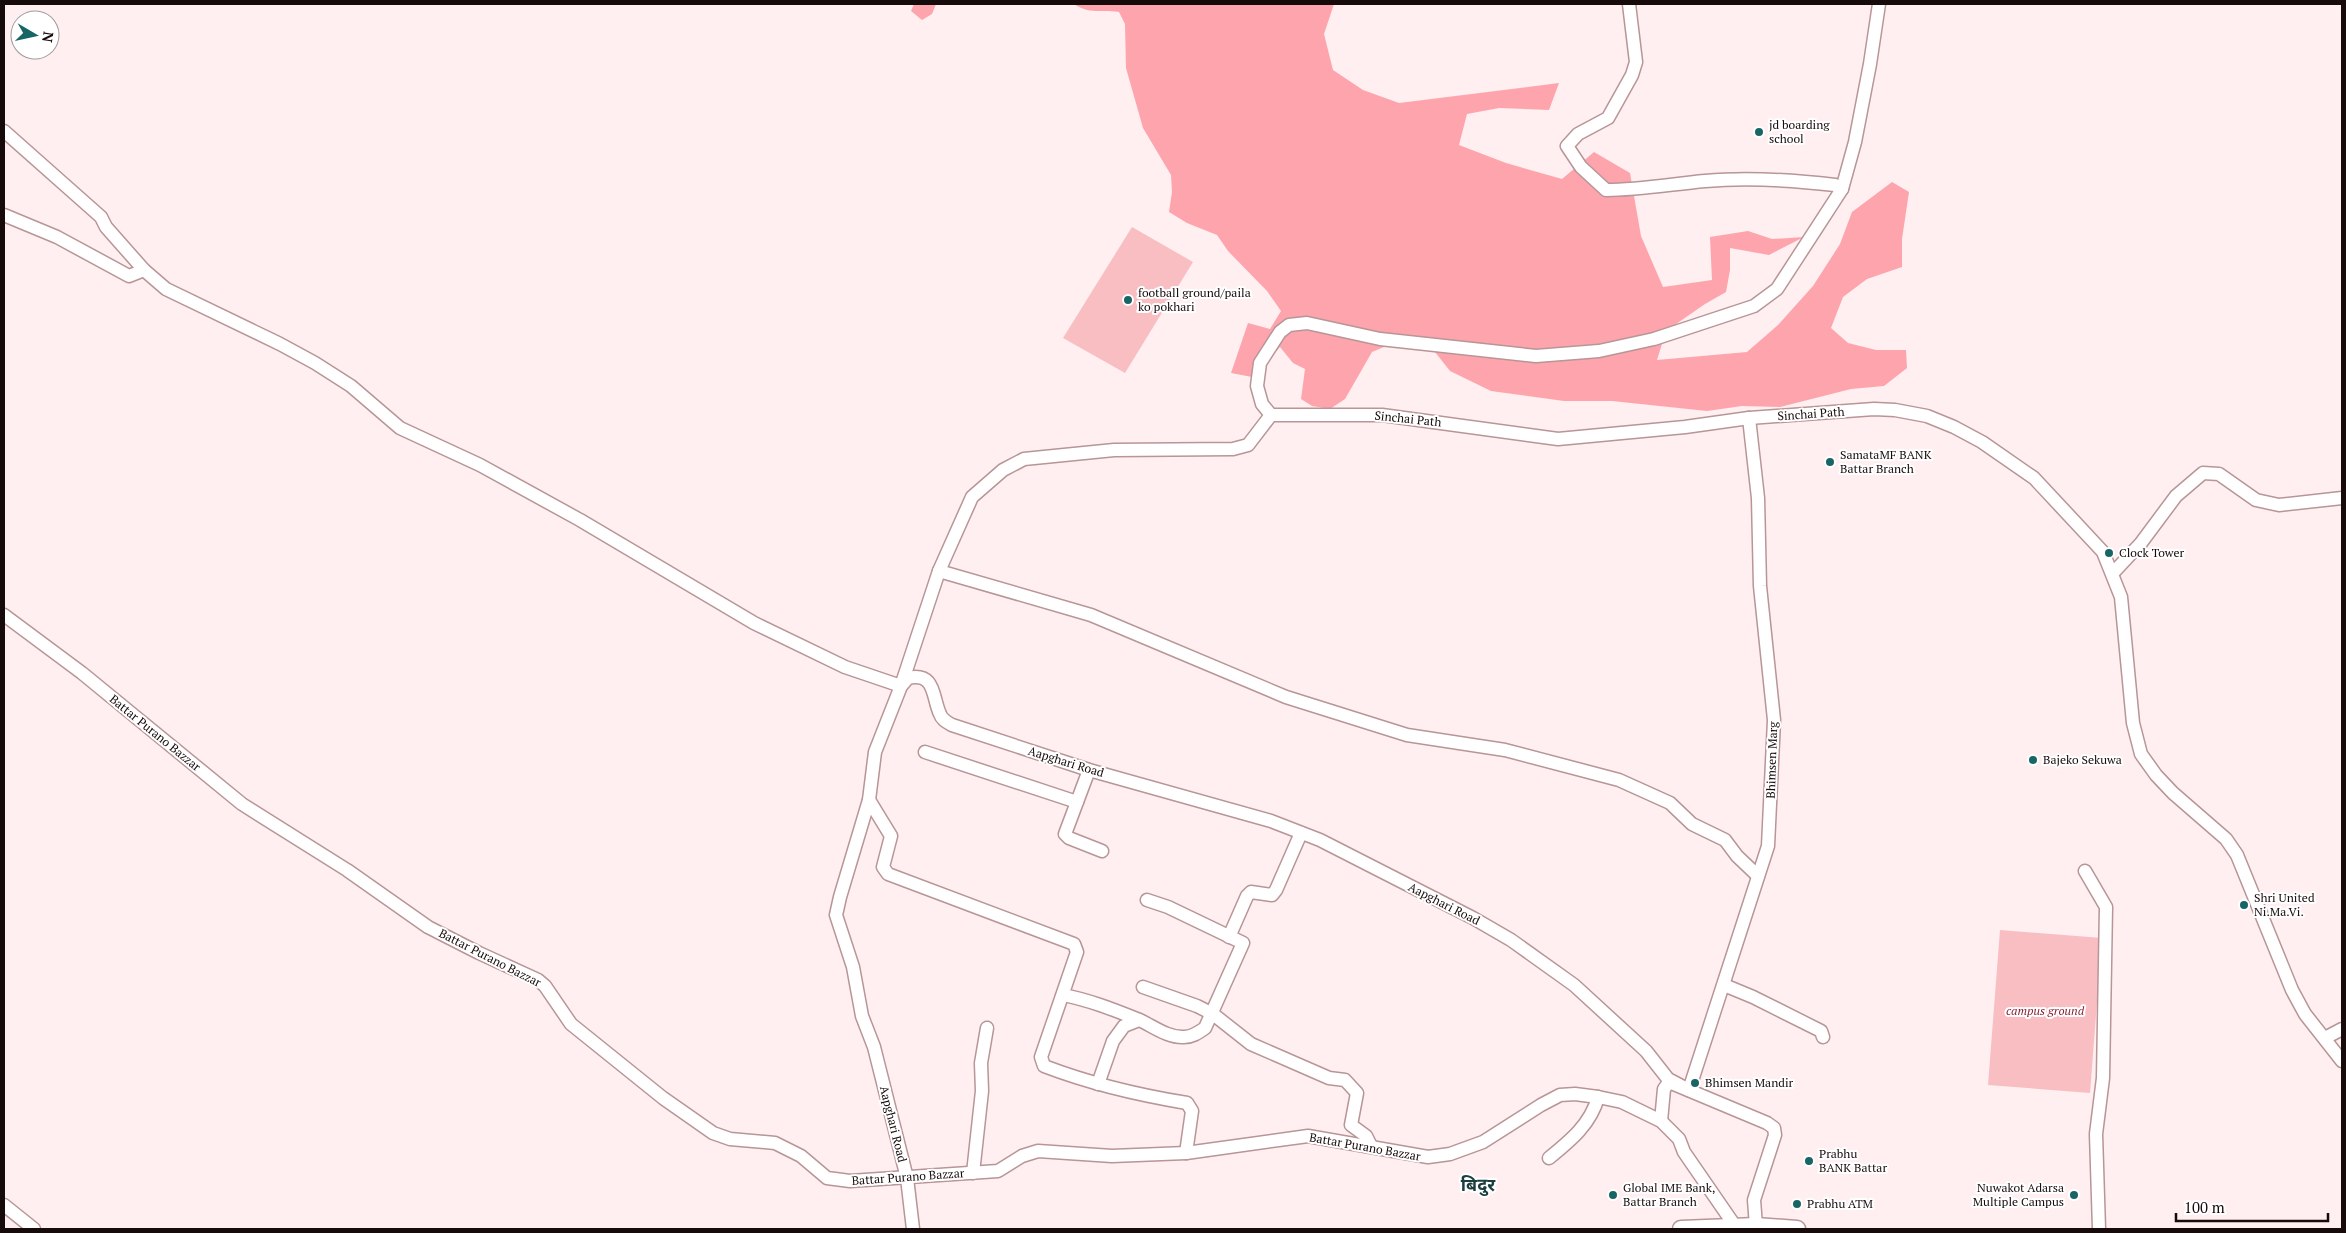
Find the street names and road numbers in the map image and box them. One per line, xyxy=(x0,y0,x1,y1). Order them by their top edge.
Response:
street label: Sinchai Path xyxy=(1777,404,1845,423)
street label: Sinchai Path xyxy=(1374,408,1442,429)
street label: Battar Purano Bazzar xyxy=(107,691,204,774)
street label: Bhimsen Marg xyxy=(1763,721,1780,799)
street label: Aapghari Road xyxy=(1026,743,1106,780)
street label: Aapghari Road xyxy=(1406,879,1483,928)
street label: Battar Purano Bazzar xyxy=(437,925,544,990)
street label: Aapghari Road xyxy=(877,1084,910,1164)
street label: Battar Purano Bazzar xyxy=(1308,1129,1422,1164)
street label: Battar Purano Bazzar xyxy=(851,1165,965,1188)

